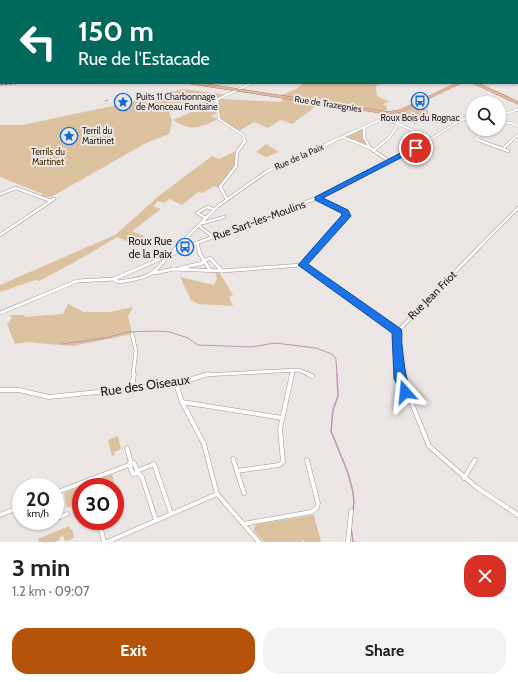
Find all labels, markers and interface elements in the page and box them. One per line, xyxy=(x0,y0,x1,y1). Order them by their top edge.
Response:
text: 150 m xyxy=(78,14,154,48)
icon: left xyxy=(12,16,64,68)
text: Rue de l'Estacade xyxy=(78,48,210,70)
place label: Puits 11 Charbonnage de Monceau Fontaine xyxy=(136,91,218,112)
bus stop icon: Roux Bois du Rognac xyxy=(410,91,430,111)
place icon: Puits 11 Charbonnage de Monceau Fontaine xyxy=(113,92,133,112)
street label: Rue de Trazegnies xyxy=(294,93,363,114)
map controls xyxy=(466,96,506,136)
button: search xyxy=(466,96,506,136)
place label: Roux Bois du Rognac xyxy=(380,112,460,123)
place label: Terril du Martinet xyxy=(82,125,114,146)
place icon: Terril du Martinet xyxy=(59,126,79,146)
pin xyxy=(399,131,433,165)
icon: arrive xyxy=(405,137,427,159)
street label: Rue de la Paix xyxy=(273,141,326,172)
park label: Terrils du Martinet xyxy=(31,146,65,167)
street label: Rue Sart-les-Moulins xyxy=(211,197,308,243)
place label: Roux Rue de la Paix xyxy=(128,234,173,261)
bus stop icon: Roux Rue de la Paix xyxy=(175,237,195,257)
street label: Rue Jean Friot xyxy=(405,267,460,322)
street label: Rue des Oiseaux xyxy=(99,371,192,399)
position arrow xyxy=(384,371,426,413)
speed limit sign: 30 xyxy=(72,478,124,530)
text: 20 xyxy=(26,487,50,511)
text: km/h xyxy=(27,507,49,520)
text: 3 min xyxy=(12,553,70,582)
button: close xyxy=(464,555,506,597)
text: 1.2 km · 09:07 xyxy=(12,583,89,599)
button: Exit xyxy=(12,628,255,674)
button: Share xyxy=(263,628,506,674)

